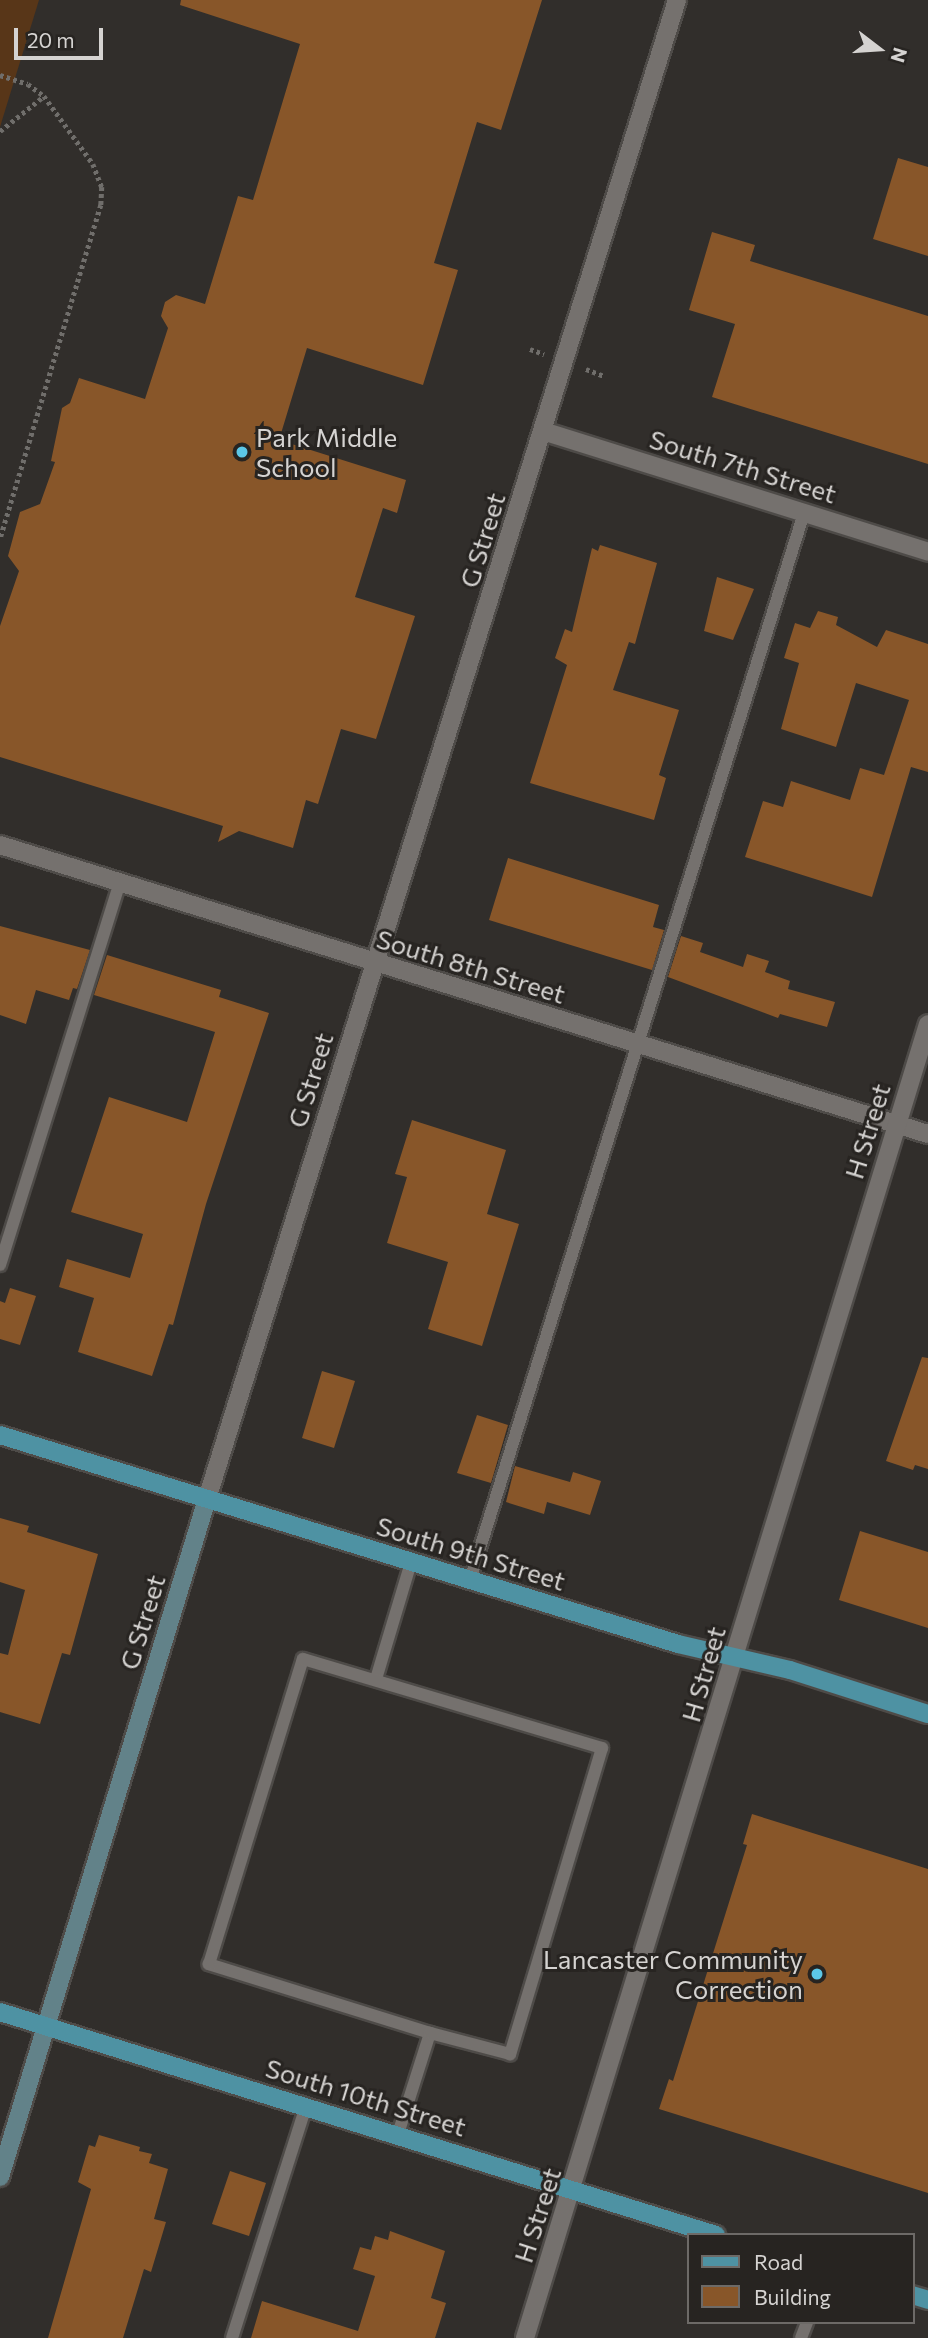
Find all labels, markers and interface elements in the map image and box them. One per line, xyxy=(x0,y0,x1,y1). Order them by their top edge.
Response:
scale bar xyxy=(18,14,107,58)
north arrow xyxy=(844,14,914,84)
text: 20 m xyxy=(27,27,75,52)
text: N xyxy=(886,45,913,65)
place label: Park Middle School xyxy=(256,421,397,482)
street label: South 7th Street xyxy=(646,423,840,509)
marker: Park Middle School xyxy=(234,444,250,460)
street label: G Street xyxy=(453,489,511,591)
street label: South 8th Street xyxy=(373,922,569,1010)
street label: G Street xyxy=(281,1029,339,1131)
street label: H Street xyxy=(838,1080,896,1182)
street label: South 9th Street xyxy=(373,1509,569,1597)
street label: G Street xyxy=(113,1571,171,1673)
street label: H Street xyxy=(675,1623,731,1725)
place label: Lancaster Community Correction xyxy=(543,1943,803,2004)
marker: Lancaster Community Correction xyxy=(809,1966,825,1982)
street label: South 10th Street xyxy=(262,2052,470,2142)
street label: H Street xyxy=(507,2164,567,2266)
legend xyxy=(687,2233,914,2324)
text: Road xyxy=(754,2249,803,2274)
text: Building xyxy=(754,2284,831,2309)

